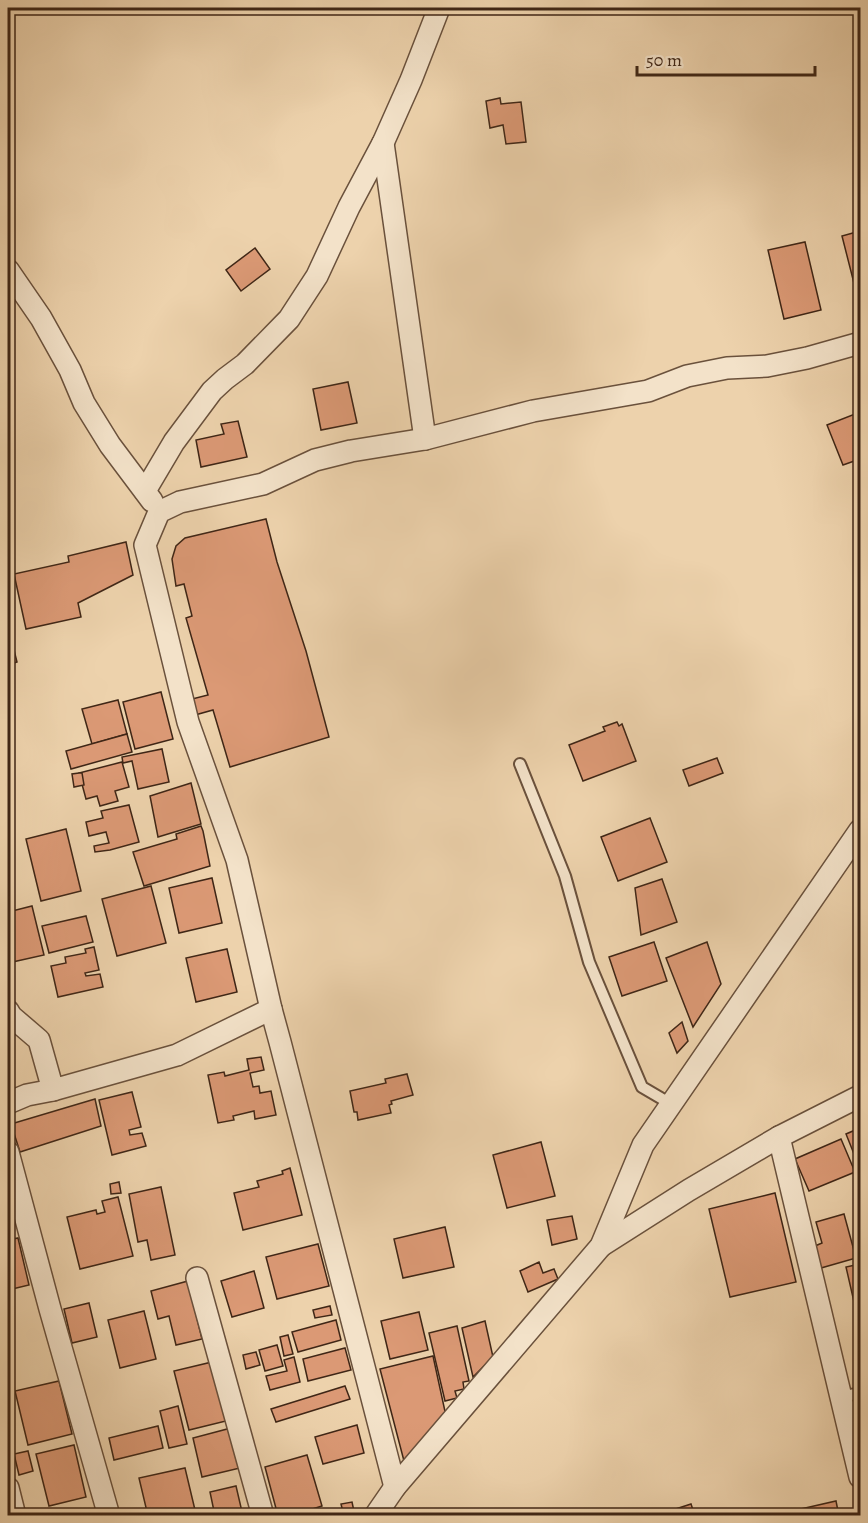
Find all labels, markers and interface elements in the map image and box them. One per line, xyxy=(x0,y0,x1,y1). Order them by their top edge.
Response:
scale bar xyxy=(637,39,816,77)
text: 50 m xyxy=(646,48,682,72)

